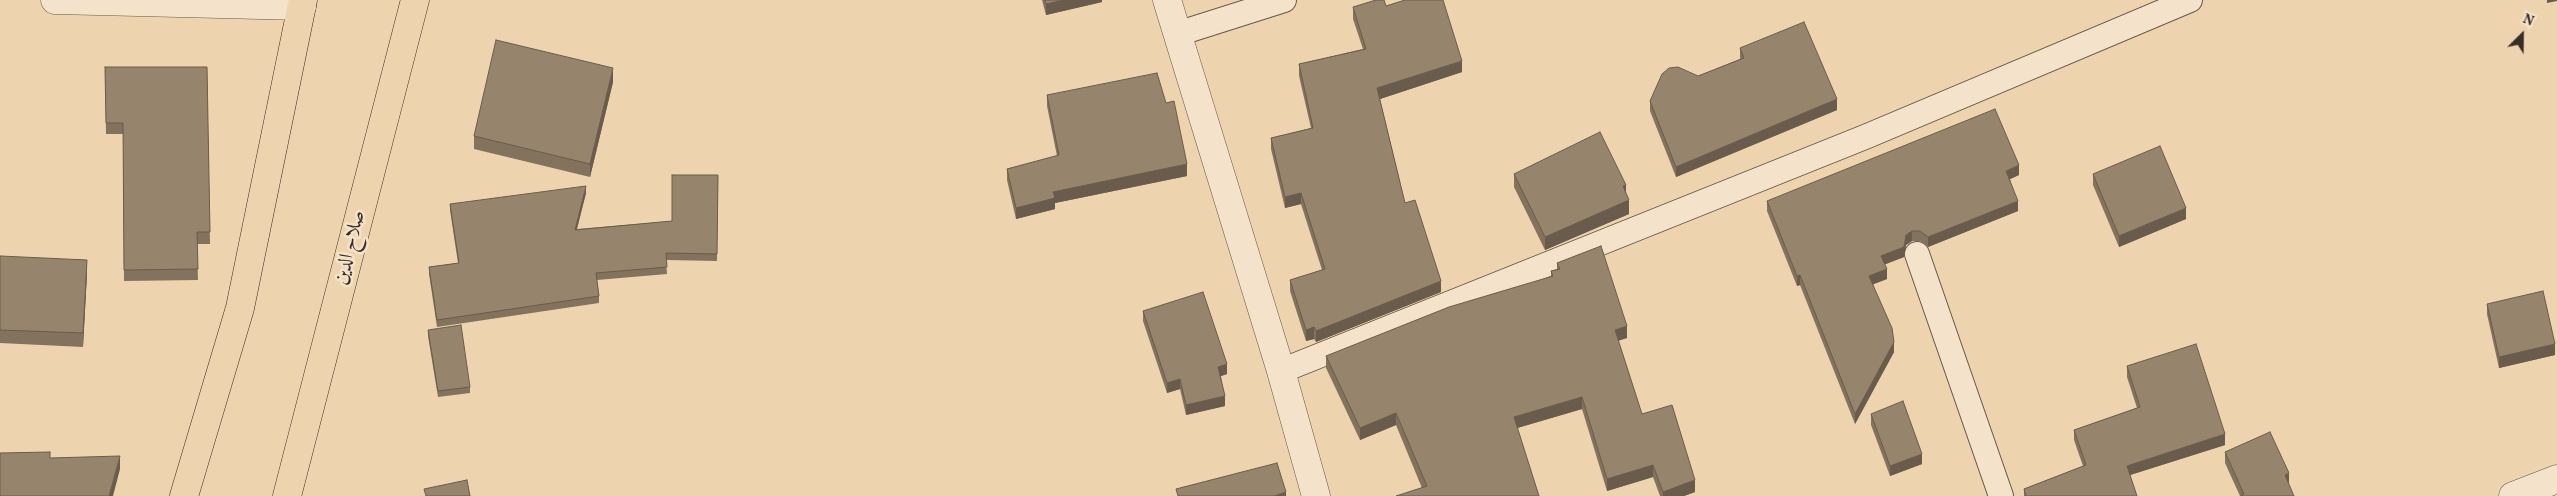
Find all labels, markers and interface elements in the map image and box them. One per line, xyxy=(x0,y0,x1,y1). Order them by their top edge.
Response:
north arrow xyxy=(2497,10,2547,60)
text: N xyxy=(2520,10,2536,31)
street label: صلاح الدين xyxy=(330,208,372,288)

